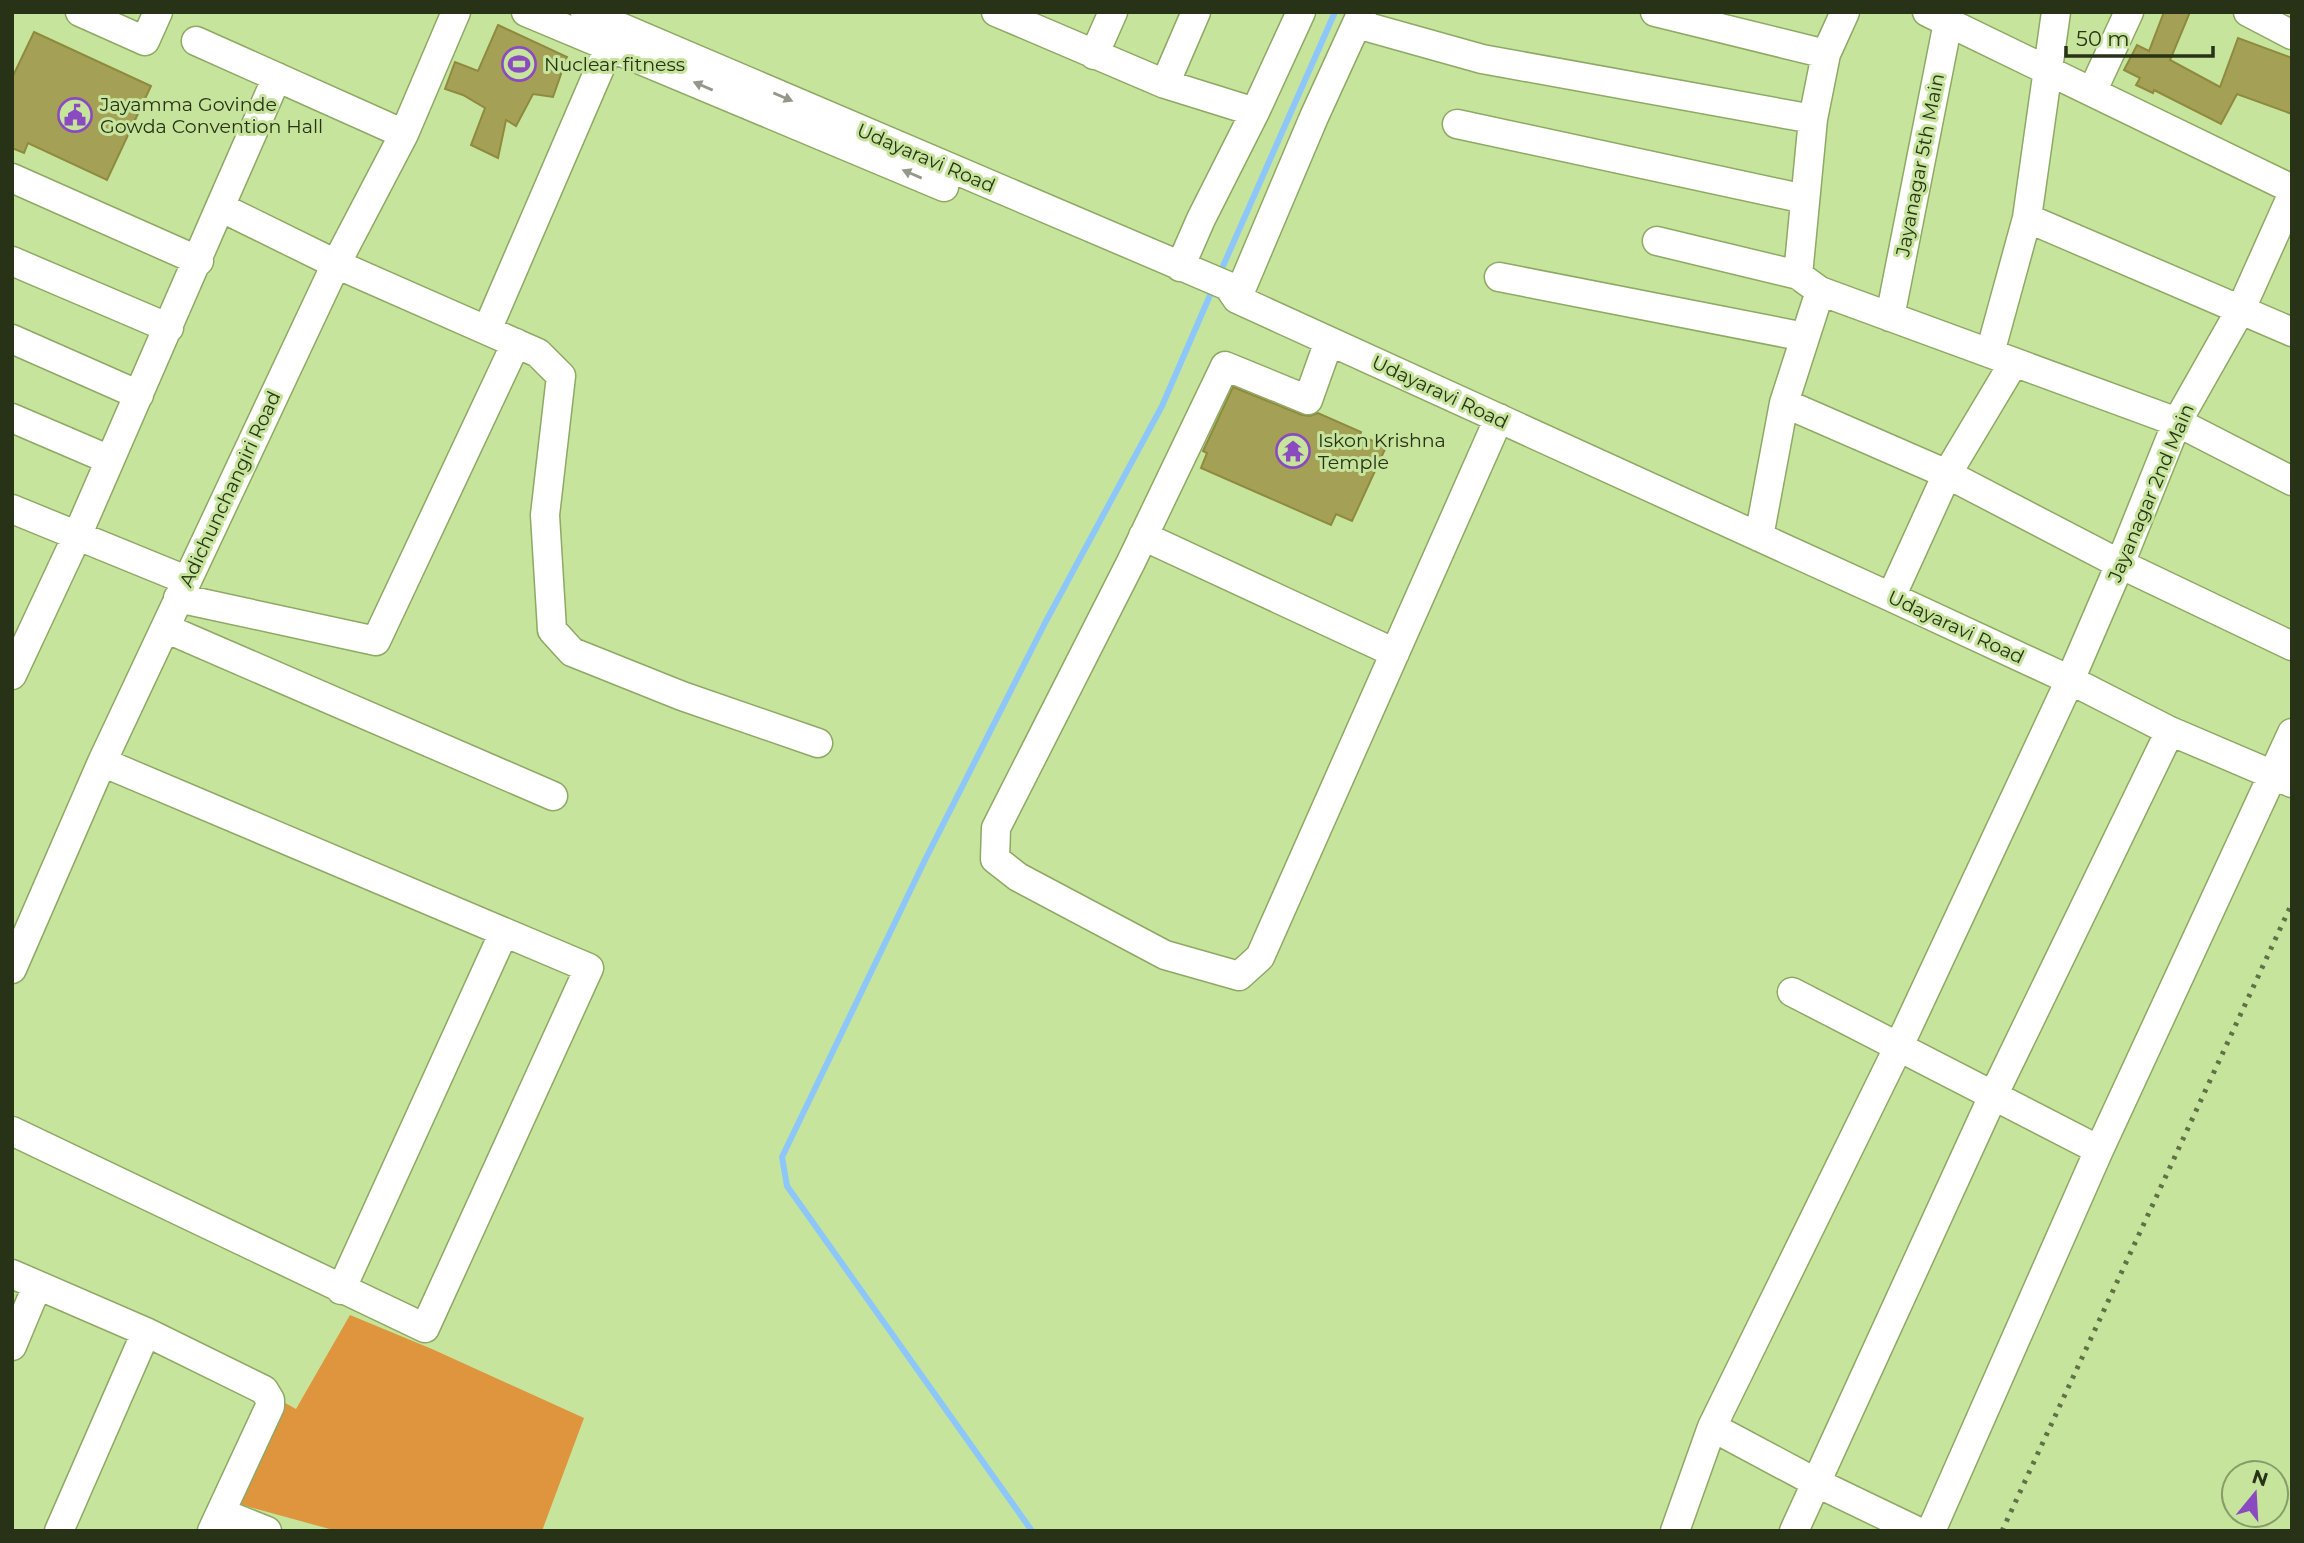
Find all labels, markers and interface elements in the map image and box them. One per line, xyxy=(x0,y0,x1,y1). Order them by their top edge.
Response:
scale bar xyxy=(2066,14,2213,58)
text: 50 m xyxy=(2076,26,2130,51)
sports icon: Nuclear fitness xyxy=(500,45,538,83)
place label: Nuclear fitness xyxy=(544,53,685,76)
street label: Jayanagar 5th Main xyxy=(1891,72,1949,259)
one-way arrow xyxy=(692,80,713,91)
one-way arrow xyxy=(773,91,793,103)
place label: Jayamma Govinde Gowda Convention Hall xyxy=(99,93,323,138)
public building icon: Jayamma Govinde Gowda Convention Hall xyxy=(56,96,94,134)
street label: Udayaravi Road xyxy=(853,119,999,197)
one-way arrow xyxy=(902,168,923,179)
street label: Udayaravi Road xyxy=(1368,350,1512,434)
street label: Adichunchangiri Road xyxy=(174,387,286,591)
street label: Jayanagar 2nd Main xyxy=(2103,401,2199,586)
place label: Iskon Krishna Temple xyxy=(1318,429,1446,474)
temple icon: Iskon Krishna Temple xyxy=(1274,432,1312,470)
street label: Udayaravi Road xyxy=(1884,585,2028,669)
north arrow xyxy=(2220,1459,2290,1529)
text: N xyxy=(2249,1465,2271,1492)

